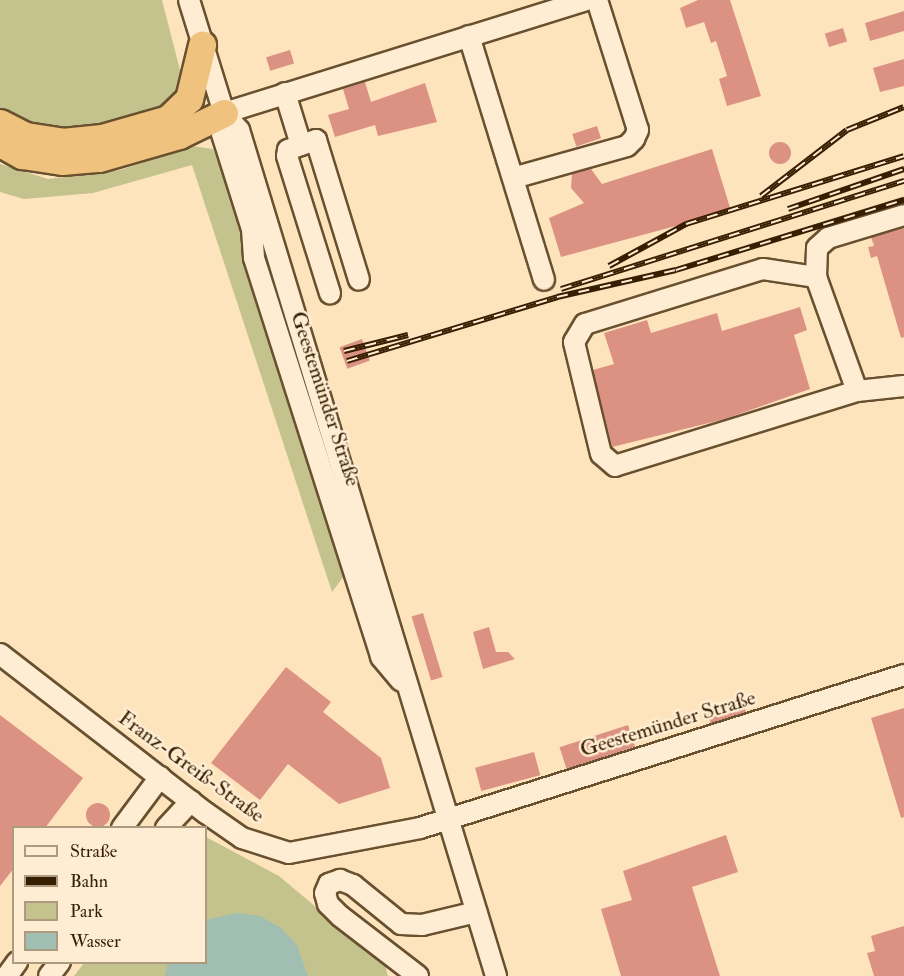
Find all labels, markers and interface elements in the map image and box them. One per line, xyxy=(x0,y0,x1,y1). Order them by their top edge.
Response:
street label: Geestemünder Straße xyxy=(285,308,365,490)
street label: Geestemünder Straße xyxy=(577,685,759,763)
street label: Franz-Greiß-Straße xyxy=(113,706,269,828)
legend xyxy=(12,826,207,964)
text: Straße xyxy=(70,840,117,863)
text: Bahn xyxy=(70,870,108,893)
text: Park xyxy=(70,900,103,923)
text: Wasser xyxy=(70,930,121,953)

